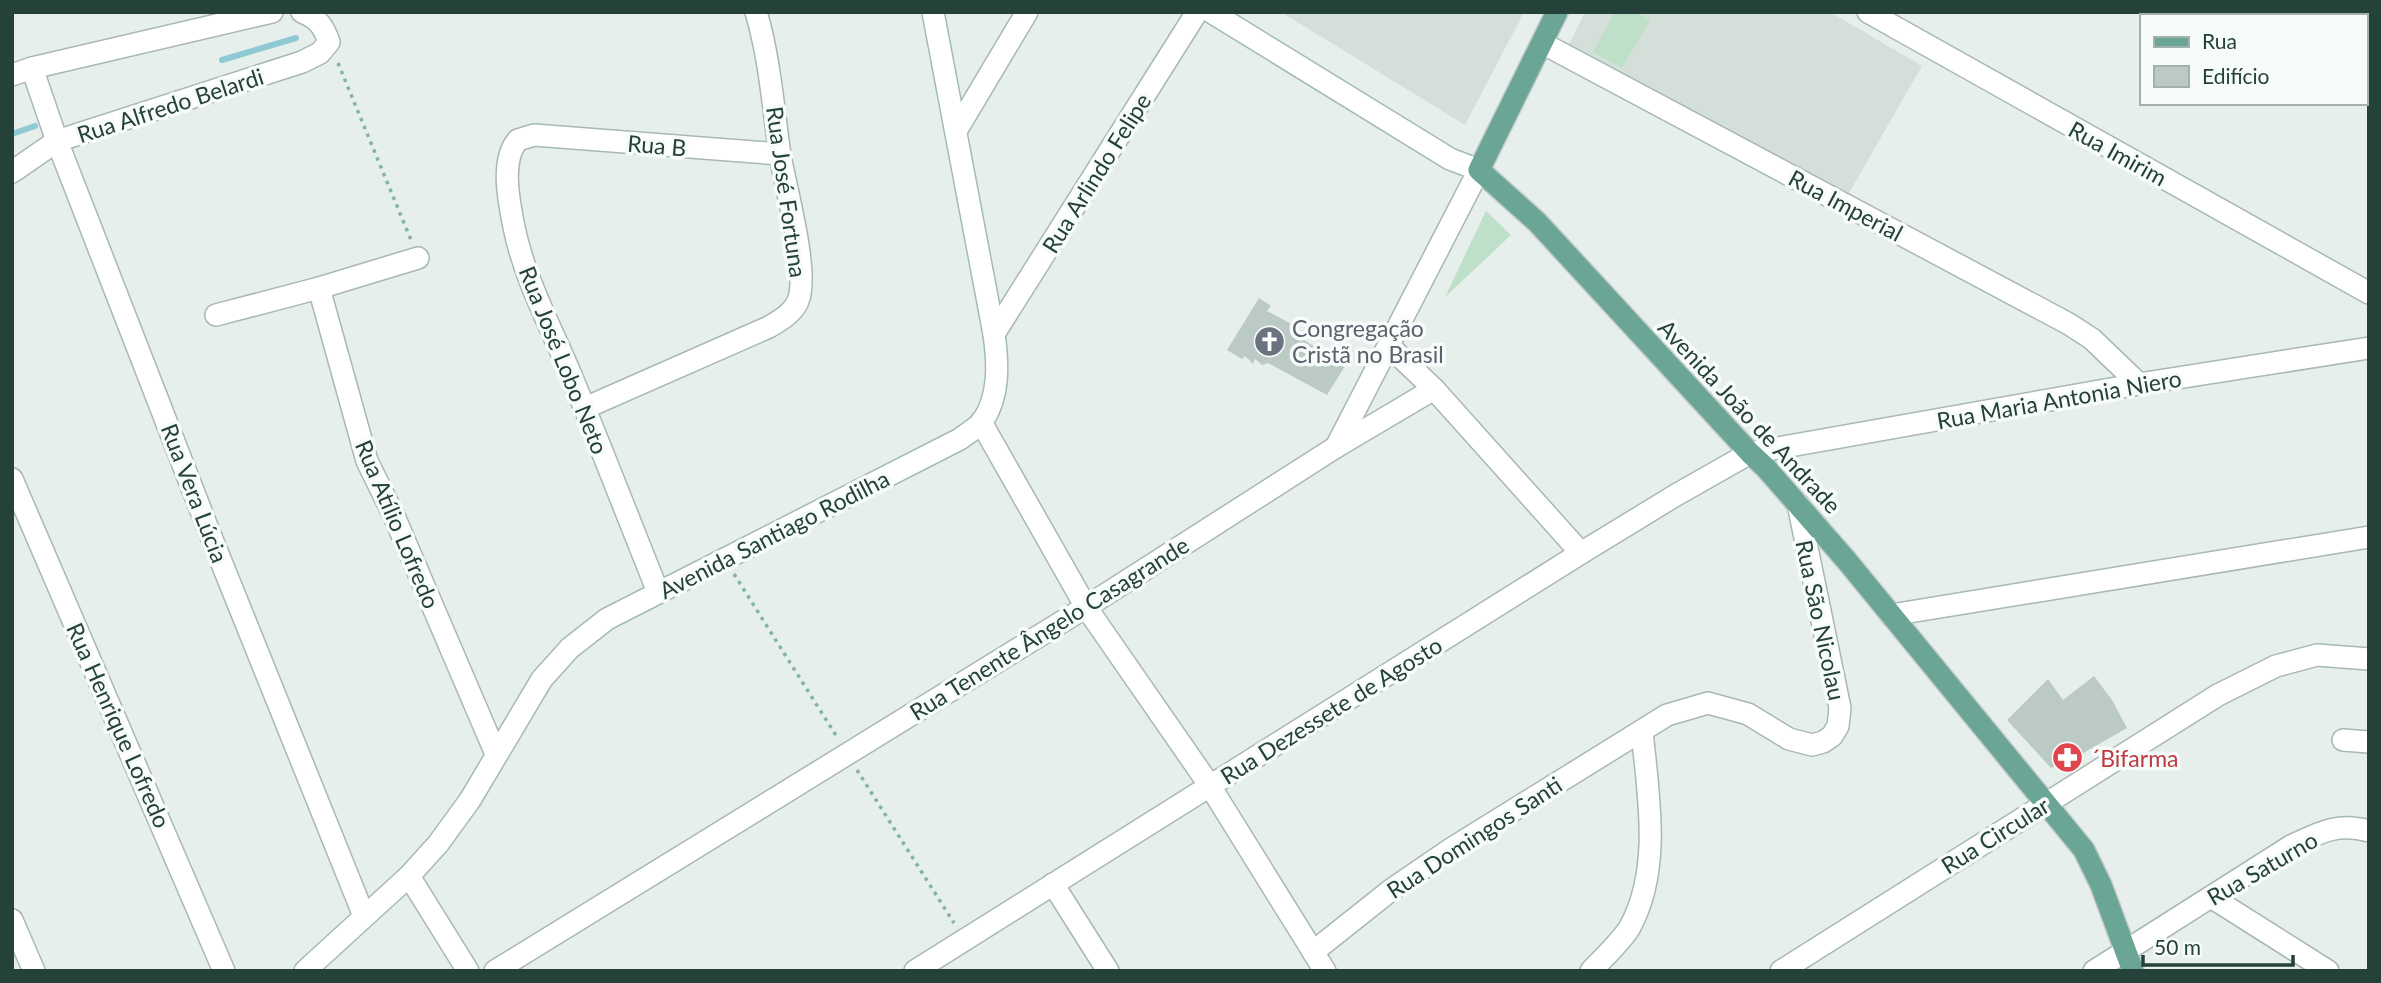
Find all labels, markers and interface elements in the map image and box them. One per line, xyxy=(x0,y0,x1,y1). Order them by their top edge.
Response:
legend xyxy=(2140,14,2367,105)
text: Rua xyxy=(2202,28,2237,53)
street label: Rua Alfredo Belardi xyxy=(73,62,267,148)
text: Edifício xyxy=(2202,63,2270,88)
street label: Rua Arlindo Felipe xyxy=(1036,88,1156,258)
street label: Rua José Fortuna xyxy=(761,105,813,279)
street label: Rua Imirim xyxy=(2064,115,2172,191)
street label: Rua B xyxy=(626,128,688,162)
street label: Rua Imperial xyxy=(1784,163,1908,247)
street label: Rua José Lobo Neto xyxy=(514,262,614,458)
street label: Avenida João de Andrade xyxy=(1653,313,1847,519)
place label: Congregação Cristã no Brasil xyxy=(1292,314,1444,368)
church icon: Congregação Cristã no Brasil xyxy=(1252,324,1286,358)
street label: Rua Maria Antonia Niero xyxy=(1934,364,2184,434)
street label: Rua Vera Lúcia xyxy=(156,420,234,566)
street label: Rua Atílio Lofredo xyxy=(350,435,446,613)
street label: Avenida Santiago Rodilha xyxy=(654,464,894,604)
street label: Rua Tenente Ângelo Casagrande xyxy=(904,530,1194,726)
street label: Rua São Nicolau xyxy=(1790,537,1852,703)
street label: Rua Henrique Lofredo xyxy=(61,618,177,832)
street label: Rua Dezessete de Agosto xyxy=(1215,630,1447,790)
pharmacy icon: ´Bifarma xyxy=(2051,741,2085,775)
place label: ´Bifarma xyxy=(2091,744,2179,772)
street label: Rua Domingos Santi xyxy=(1381,770,1567,904)
street label: Rua Circular xyxy=(1936,790,2055,879)
street label: Rua Saturno xyxy=(2202,825,2322,911)
scale bar xyxy=(2143,923,2294,967)
text: 50 m xyxy=(2154,934,2201,959)

